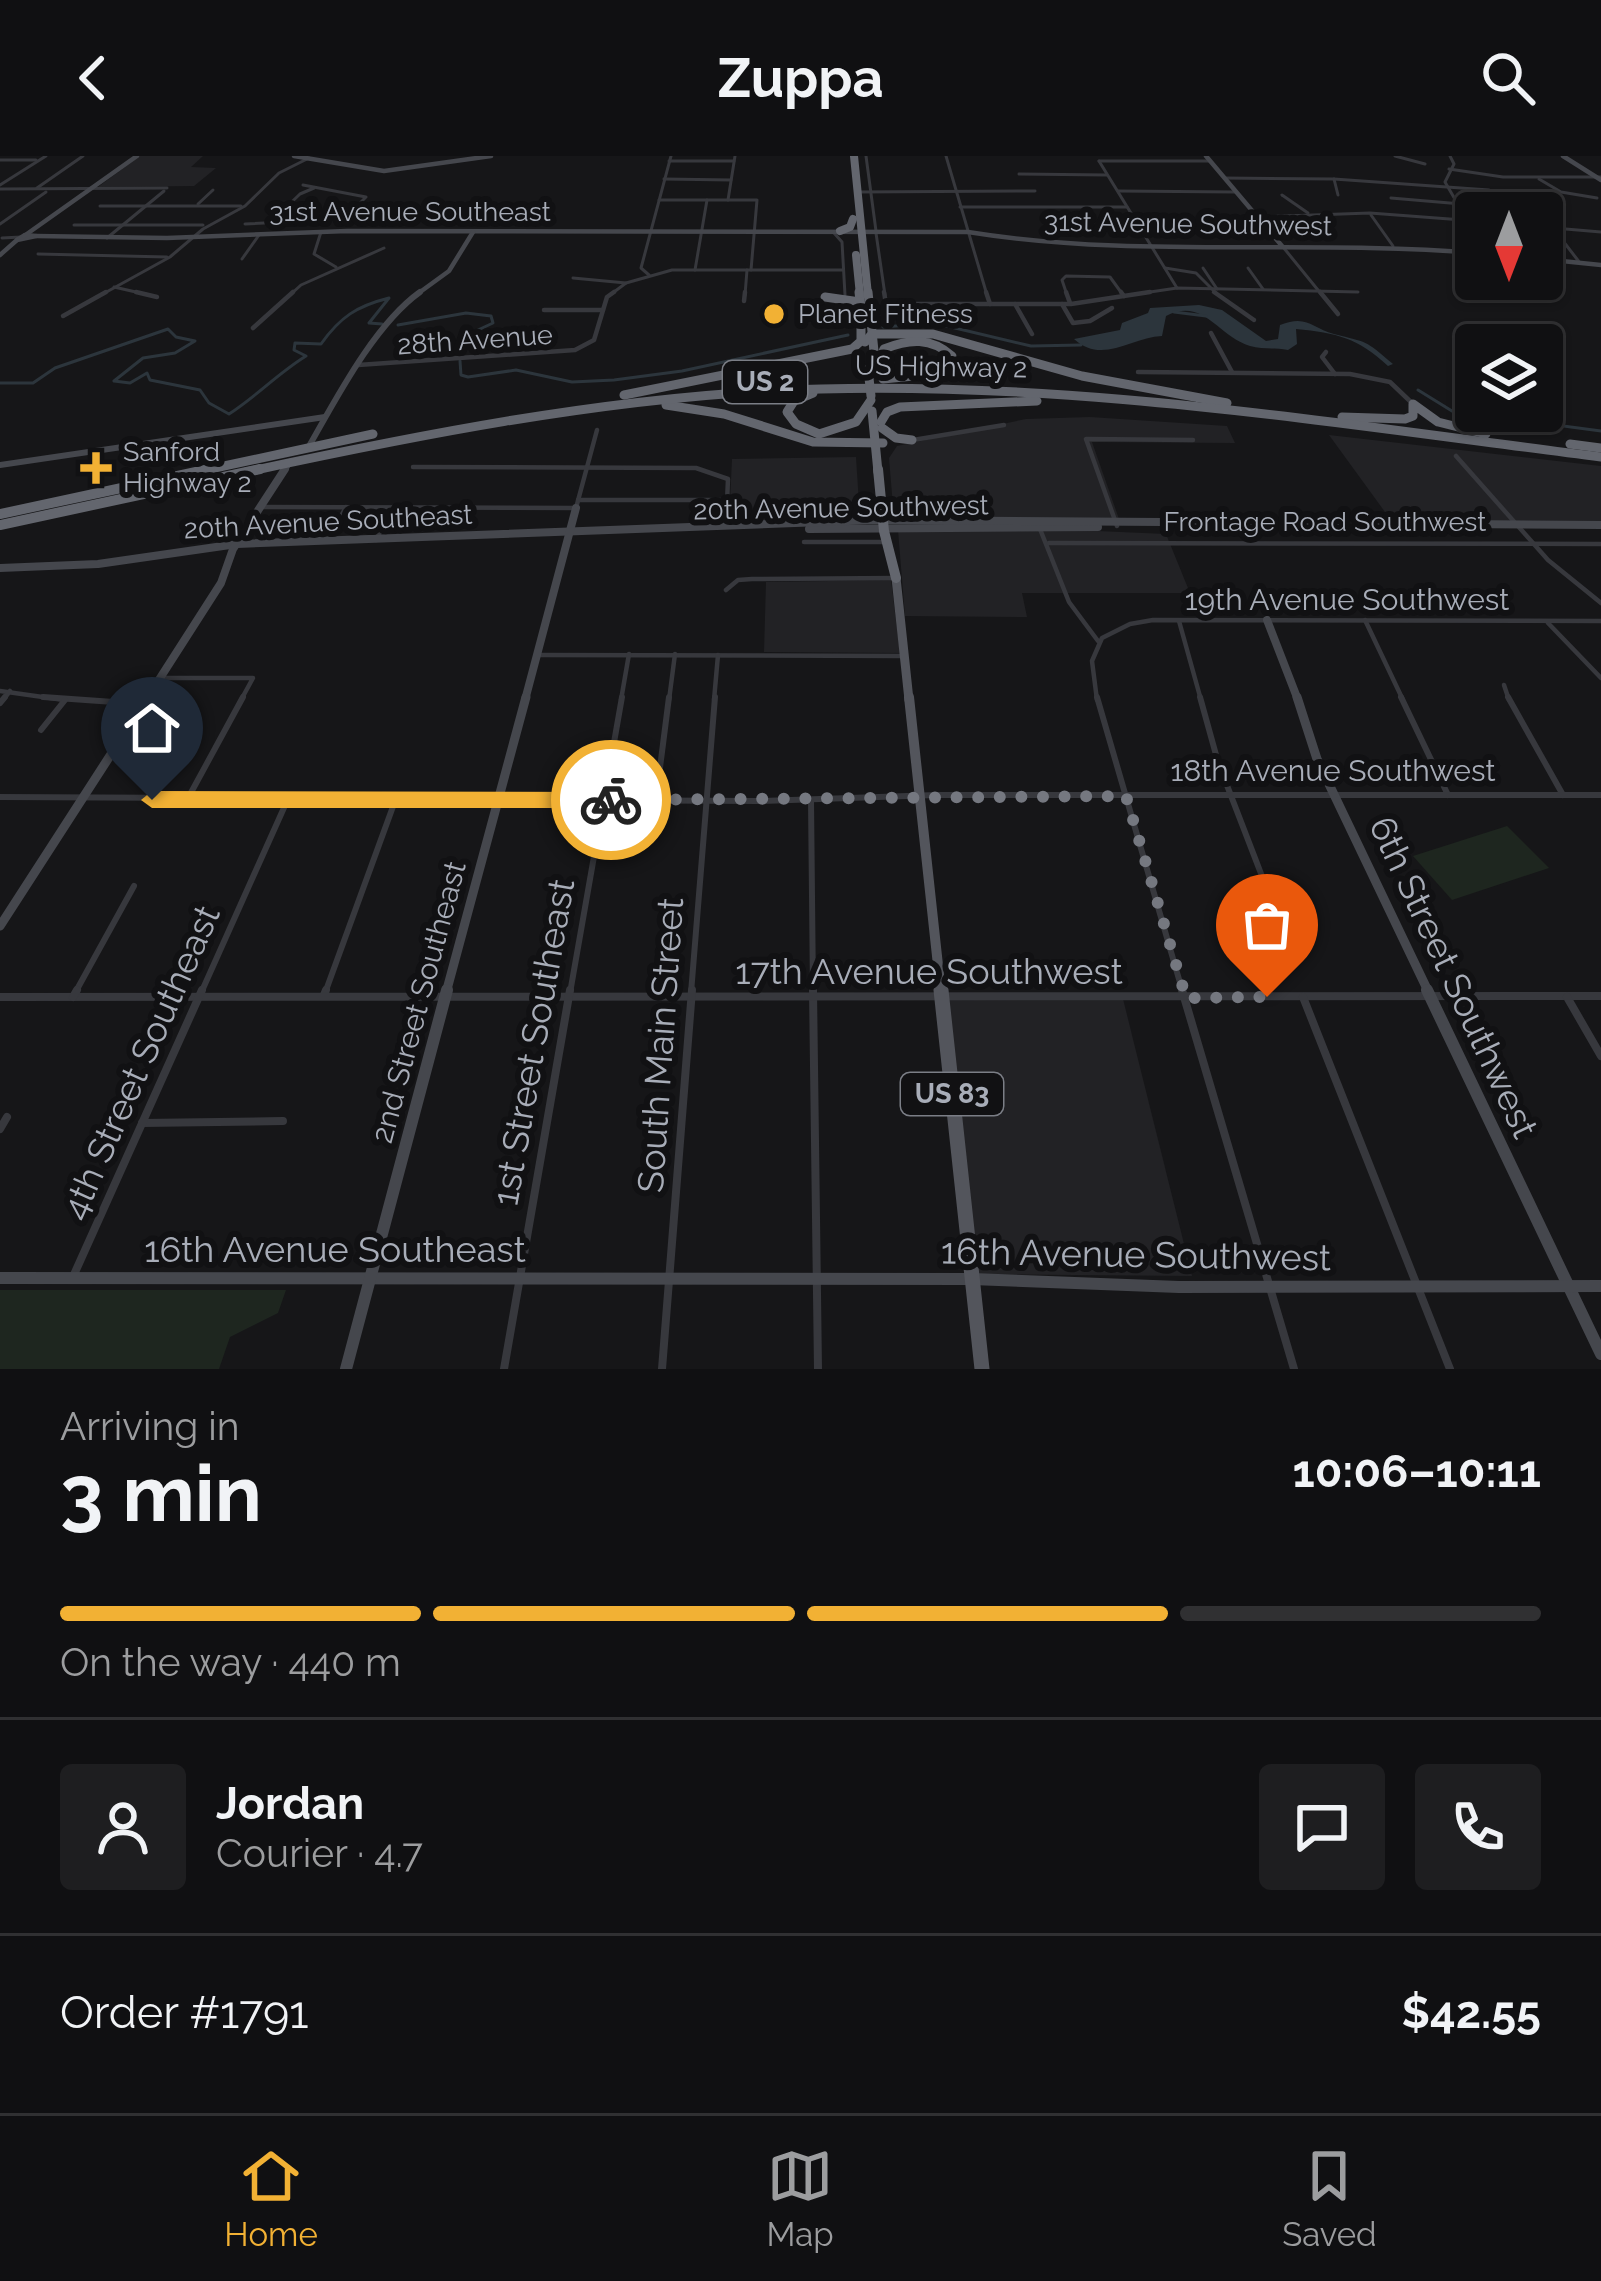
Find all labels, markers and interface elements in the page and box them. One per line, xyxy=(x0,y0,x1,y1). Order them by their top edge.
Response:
icon: back xyxy=(60,45,126,111)
icon: search xyxy=(1475,45,1541,111)
text: Zuppa xyxy=(717,46,884,110)
north arrow xyxy=(1455,192,1563,300)
map controls xyxy=(1455,192,1563,432)
street label: 31st Avenue Southeast xyxy=(269,196,551,227)
street label: 31st Avenue Southwest xyxy=(1044,205,1332,242)
place label: Planet Fitness xyxy=(798,298,973,329)
marker: Planet Fitness xyxy=(761,301,787,327)
street label: 28th Avenue xyxy=(396,319,554,360)
button: layers xyxy=(1455,324,1563,432)
street label: US Highway 2 xyxy=(855,349,1027,384)
road number: US 2 xyxy=(723,361,807,403)
place label: Sanford Highway 2 xyxy=(123,436,252,498)
marker: Sanford Highway 2 xyxy=(80,452,112,484)
street label: 20th Avenue Southwest xyxy=(693,489,989,526)
street label: 20th Avenue Southeast xyxy=(183,498,473,545)
street label: Frontage Road Southwest xyxy=(1164,506,1486,537)
street label: 19th Avenue Southwest xyxy=(1185,582,1509,617)
pin xyxy=(101,677,203,800)
icon: home xyxy=(119,695,185,761)
courier xyxy=(551,740,671,860)
street label: 18th Avenue Southwest xyxy=(1171,753,1495,788)
icon: bike xyxy=(578,767,644,833)
street label: 6th Street Southwest xyxy=(1361,810,1547,1144)
street label: 2nd Street Southeast xyxy=(364,857,473,1147)
pin xyxy=(1216,874,1318,997)
street label: 1st Street Southeast xyxy=(484,875,582,1209)
icon: bag xyxy=(1234,892,1300,958)
street label: South Main Street xyxy=(629,896,691,1194)
street label: 4th Street Southeast xyxy=(52,899,228,1225)
street label: 17th Avenue Southwest xyxy=(735,950,1123,992)
road number: US 83 xyxy=(901,1073,1003,1115)
street label: 16th Avenue Southeast xyxy=(144,1228,526,1270)
street label: 16th Avenue Southwest xyxy=(941,1230,1331,1278)
text: Arriving in xyxy=(60,1403,240,1449)
text: 10:06–10:11 xyxy=(1293,1445,1541,1498)
text: 3 min xyxy=(60,1448,262,1539)
text: On the way · 440 m xyxy=(60,1639,401,1685)
button: person xyxy=(60,1764,186,1890)
button: chat xyxy=(1259,1764,1385,1890)
button: phone xyxy=(1415,1764,1541,1890)
text: Jordan xyxy=(216,1777,364,1830)
text: Courier · 4.7 xyxy=(216,1830,423,1876)
text: Order #1791 xyxy=(60,1986,309,2039)
text: $42.55 xyxy=(1401,1986,1541,2039)
tab: Home xyxy=(224,2143,318,2254)
tab: Map xyxy=(766,2143,834,2254)
tab: Saved xyxy=(1282,2143,1377,2254)

